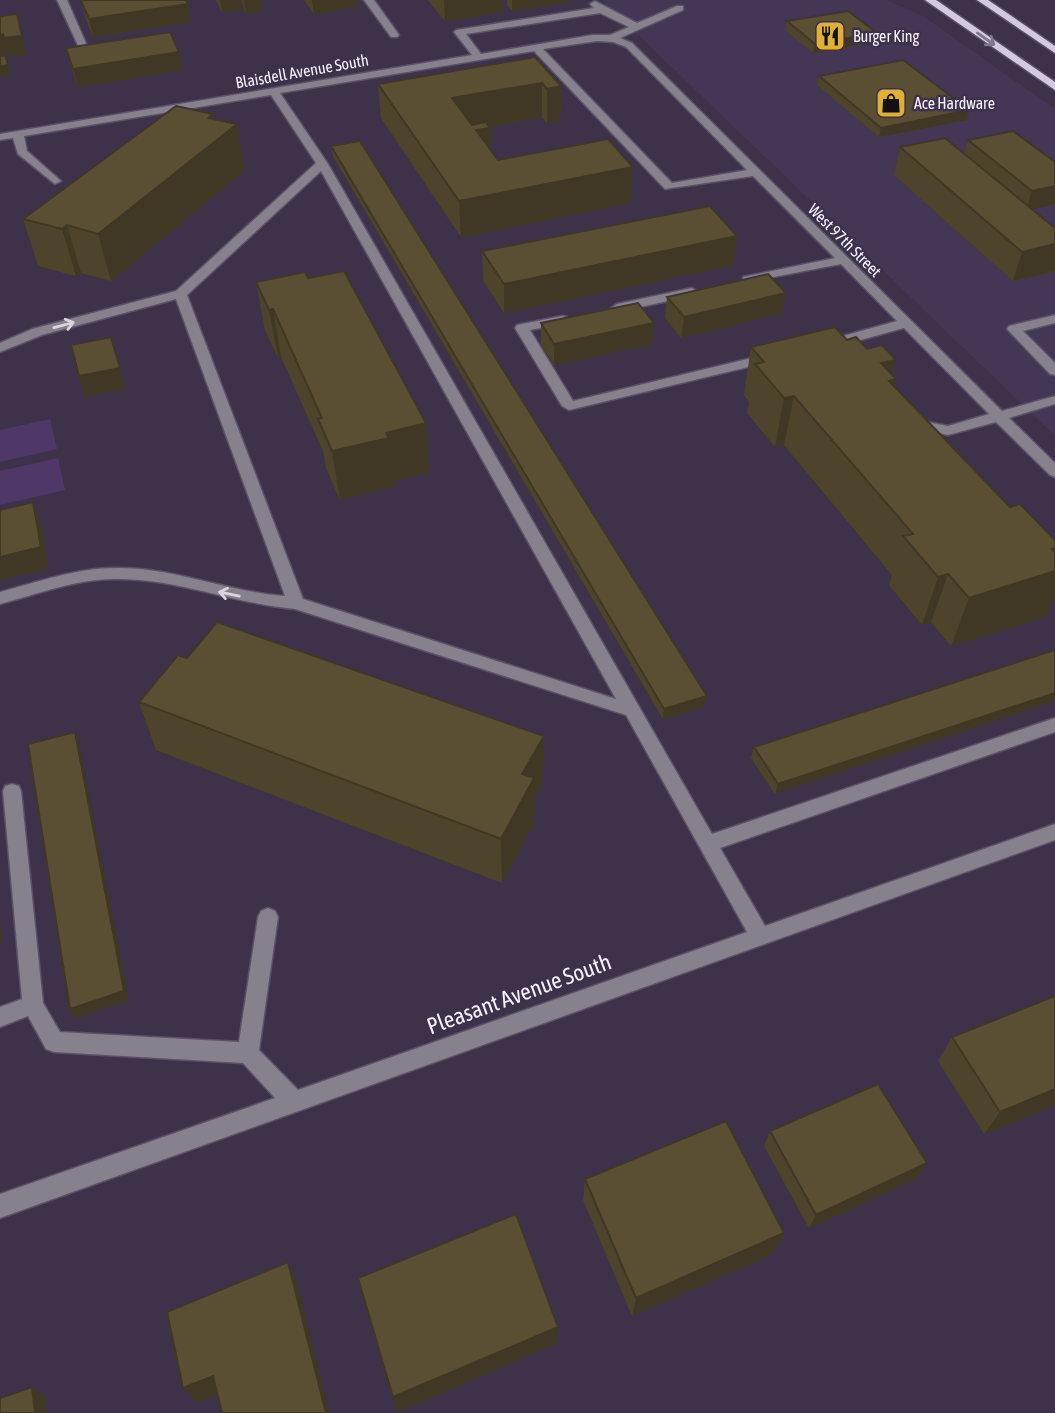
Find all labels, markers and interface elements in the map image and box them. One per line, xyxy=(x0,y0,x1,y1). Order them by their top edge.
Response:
restaurant icon: Burger King xyxy=(813,19,847,53)
place label: Burger King xyxy=(853,27,920,46)
one-way arrow xyxy=(976,32,995,46)
street label: Blaisdell Avenue South xyxy=(234,50,370,92)
shop icon: Ace Hardware xyxy=(874,86,908,120)
place label: Ace Hardware xyxy=(914,94,995,112)
street label: West 97th Street xyxy=(805,200,885,280)
one-way arrow xyxy=(52,318,75,331)
one-way arrow xyxy=(218,587,241,601)
street label: Pleasant Avenue South xyxy=(423,949,615,1039)

